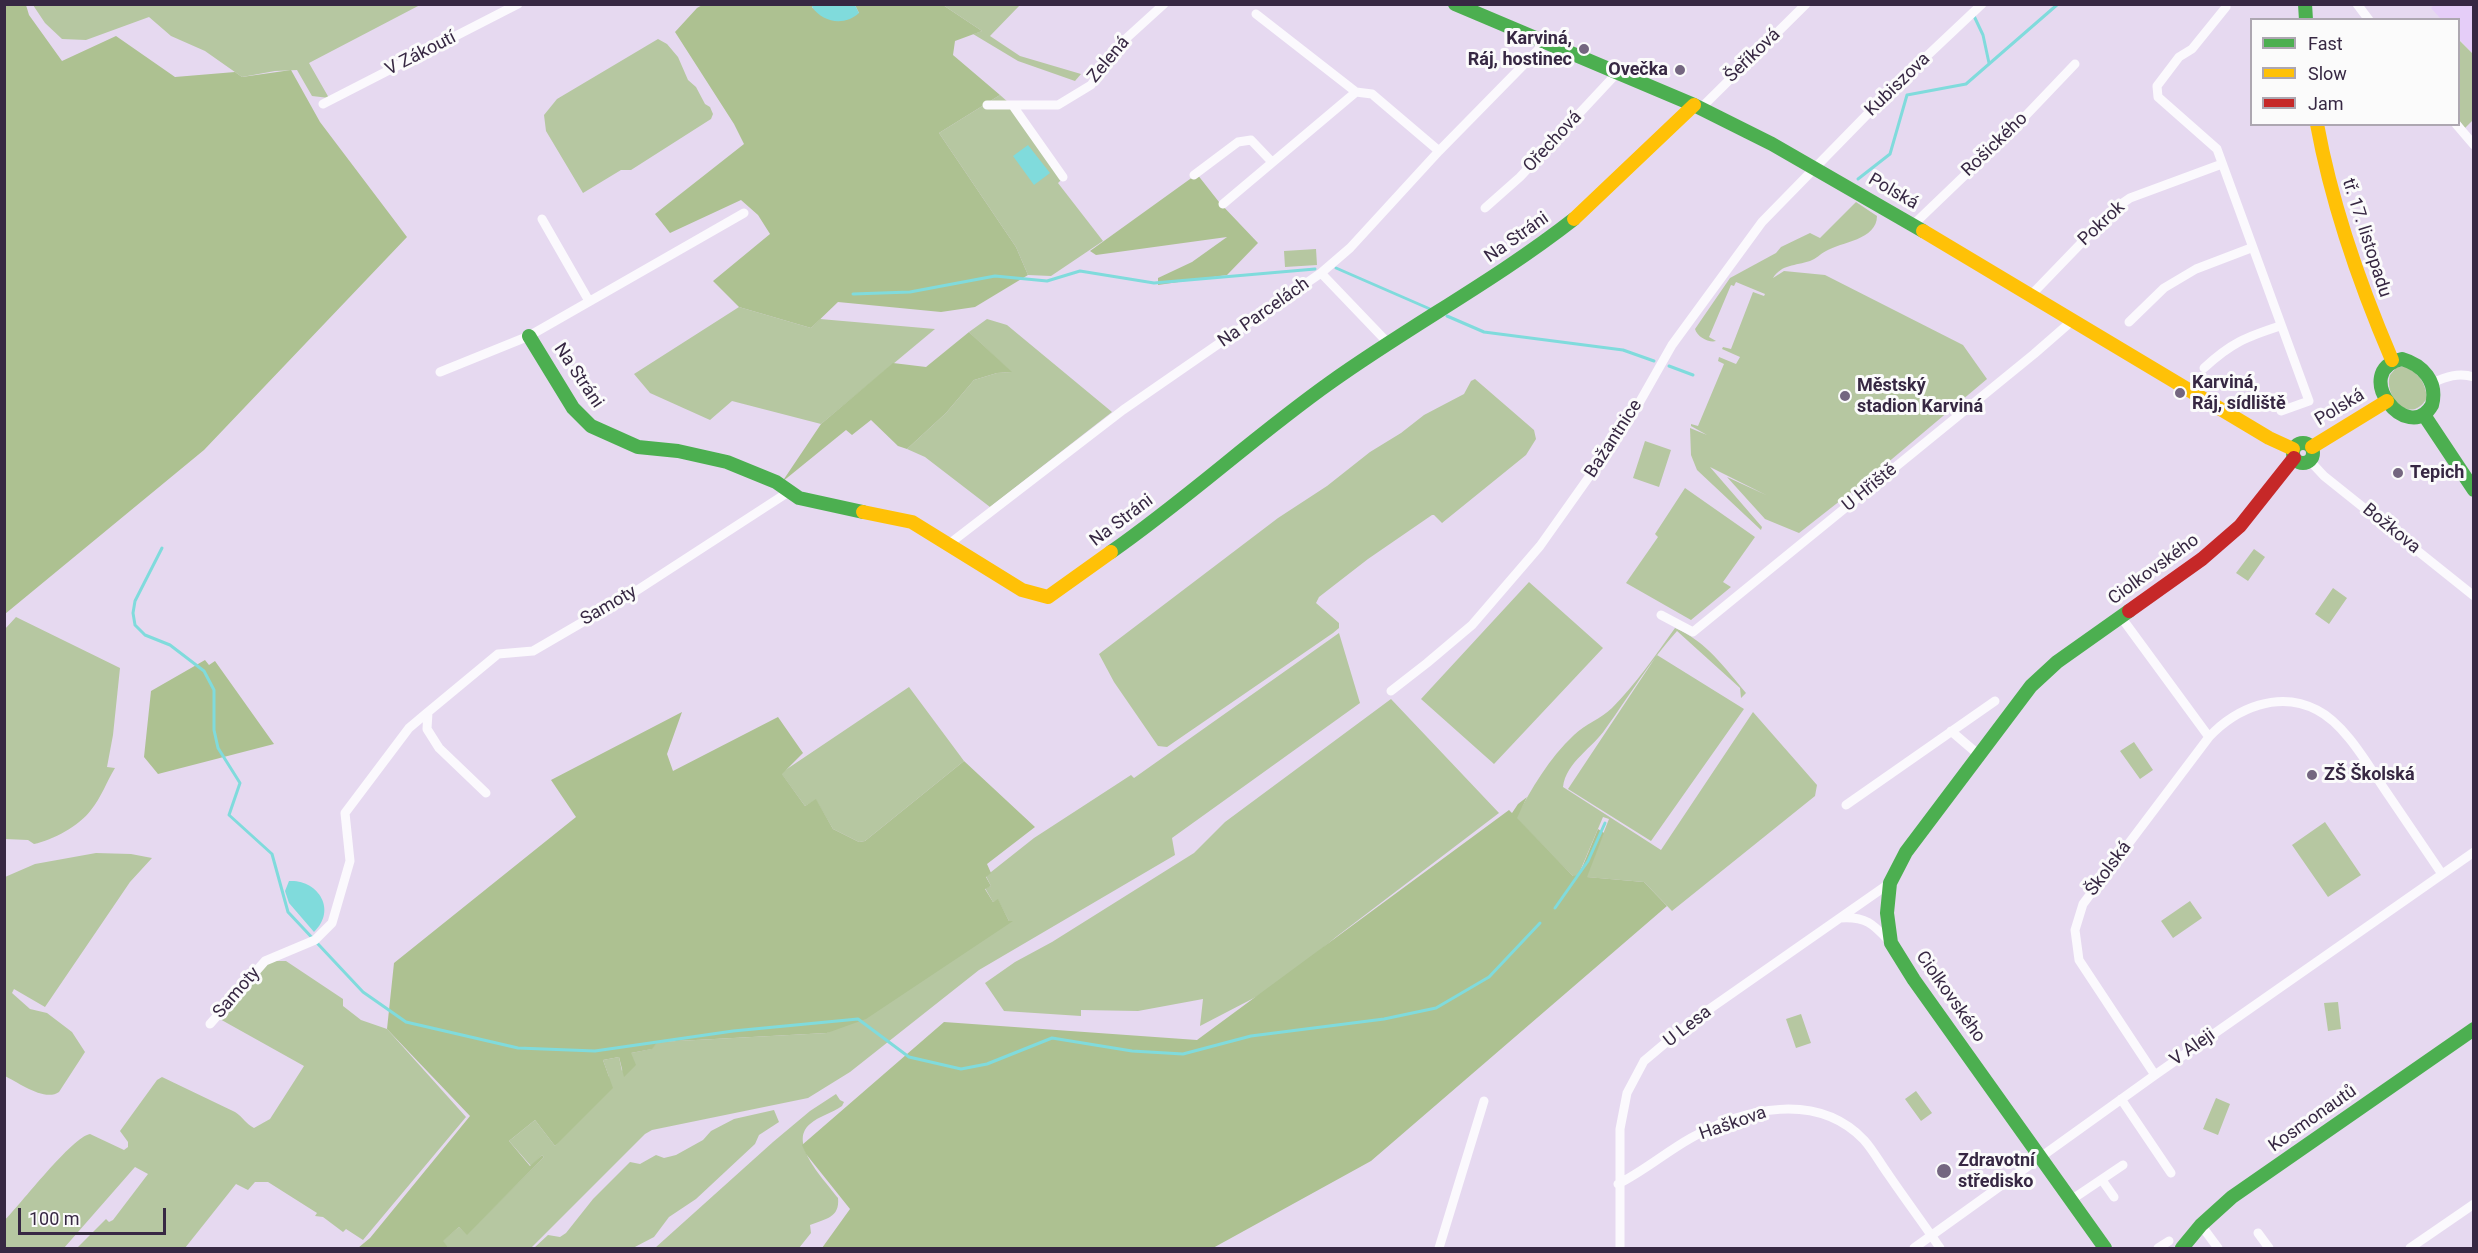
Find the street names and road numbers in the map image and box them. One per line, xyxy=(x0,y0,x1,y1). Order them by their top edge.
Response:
street label: Šeříková xyxy=(1721,24,1785,88)
street label: V Zákoutí xyxy=(382,27,460,81)
street label: Zelená xyxy=(1083,32,1135,88)
street label: Kubiszova xyxy=(1861,49,1935,121)
street label: Ořechová xyxy=(1519,107,1587,177)
street label: Rošického xyxy=(1958,108,2032,182)
street label: Polská xyxy=(1864,169,1922,215)
street label: tř. 17. listopadu xyxy=(2337,176,2395,300)
street label: Pokrok xyxy=(2074,197,2130,251)
street label: Na Stráni xyxy=(1481,208,1553,268)
street label: Na Parcelách xyxy=(1214,274,1314,352)
street label: Na Stráni xyxy=(548,339,608,413)
street label: Polská xyxy=(2311,385,2369,431)
street label: Bažantnice xyxy=(1581,396,1647,482)
street label: U Hřiště xyxy=(1838,459,1902,517)
street label: Na Stráni xyxy=(1086,490,1158,552)
street label: Božkova xyxy=(2358,499,2424,559)
street label: Ciolkovského xyxy=(2105,530,2203,610)
street label: Samoty xyxy=(577,581,641,631)
street label: Školská xyxy=(2082,837,2136,901)
street label: Ciolkovského xyxy=(1911,947,1989,1047)
street label: Samoty xyxy=(209,963,265,1023)
street label: U Lesa xyxy=(1660,1002,1716,1052)
street label: V Aleji xyxy=(2166,1025,2220,1071)
street label: Kosmonautů xyxy=(2265,1081,2361,1157)
street label: Haškova xyxy=(1697,1102,1769,1146)

